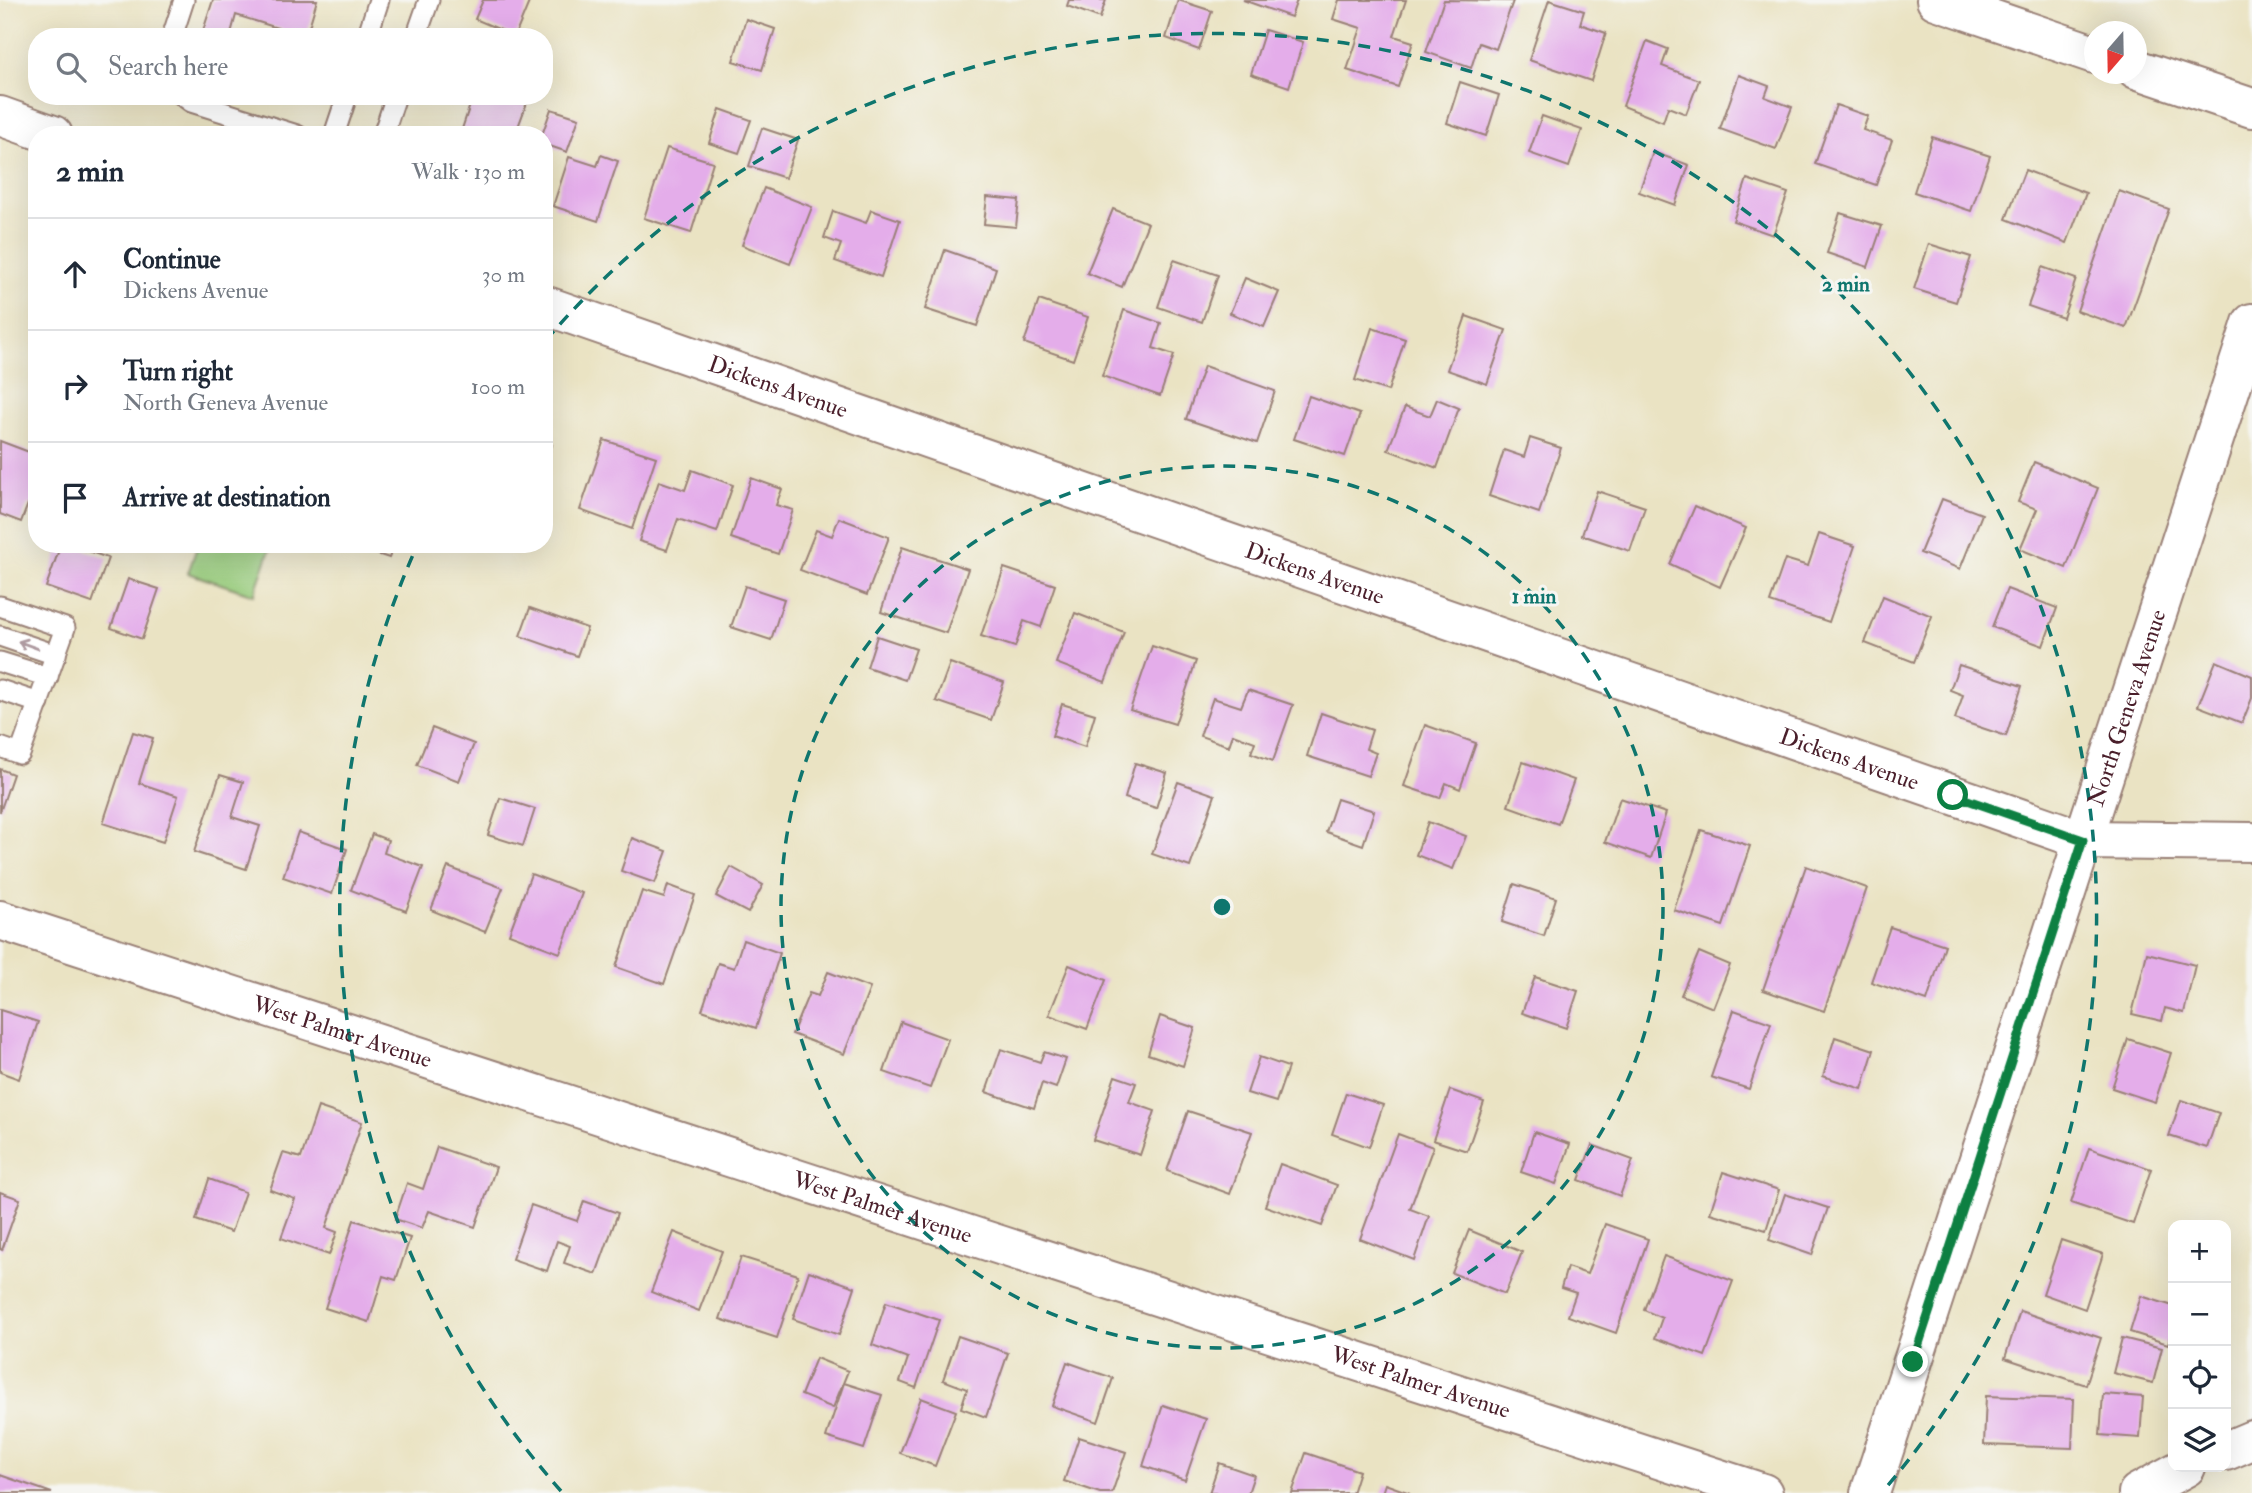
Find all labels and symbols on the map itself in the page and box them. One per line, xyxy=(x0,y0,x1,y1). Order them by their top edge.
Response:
north arrow xyxy=(2084,21,2147,84)
text: 2 min xyxy=(1822,271,1870,298)
street label: Dickens Avenue xyxy=(705,349,852,424)
street label: Dickens Avenue xyxy=(1241,535,1389,611)
text: 1 min xyxy=(1512,583,1556,610)
street label: North Geneva Avenue xyxy=(2081,605,2172,810)
one-way arrow xyxy=(17,638,39,651)
street label: Dickens Avenue xyxy=(1776,721,1923,796)
route start xyxy=(1937,779,1968,810)
centre of rings xyxy=(1210,895,1234,919)
street label: West Palmer Avenue xyxy=(248,988,436,1074)
street label: West Palmer Avenue xyxy=(788,1164,976,1250)
street label: West Palmer Avenue xyxy=(1327,1339,1515,1425)
route end xyxy=(1897,1346,1928,1377)

